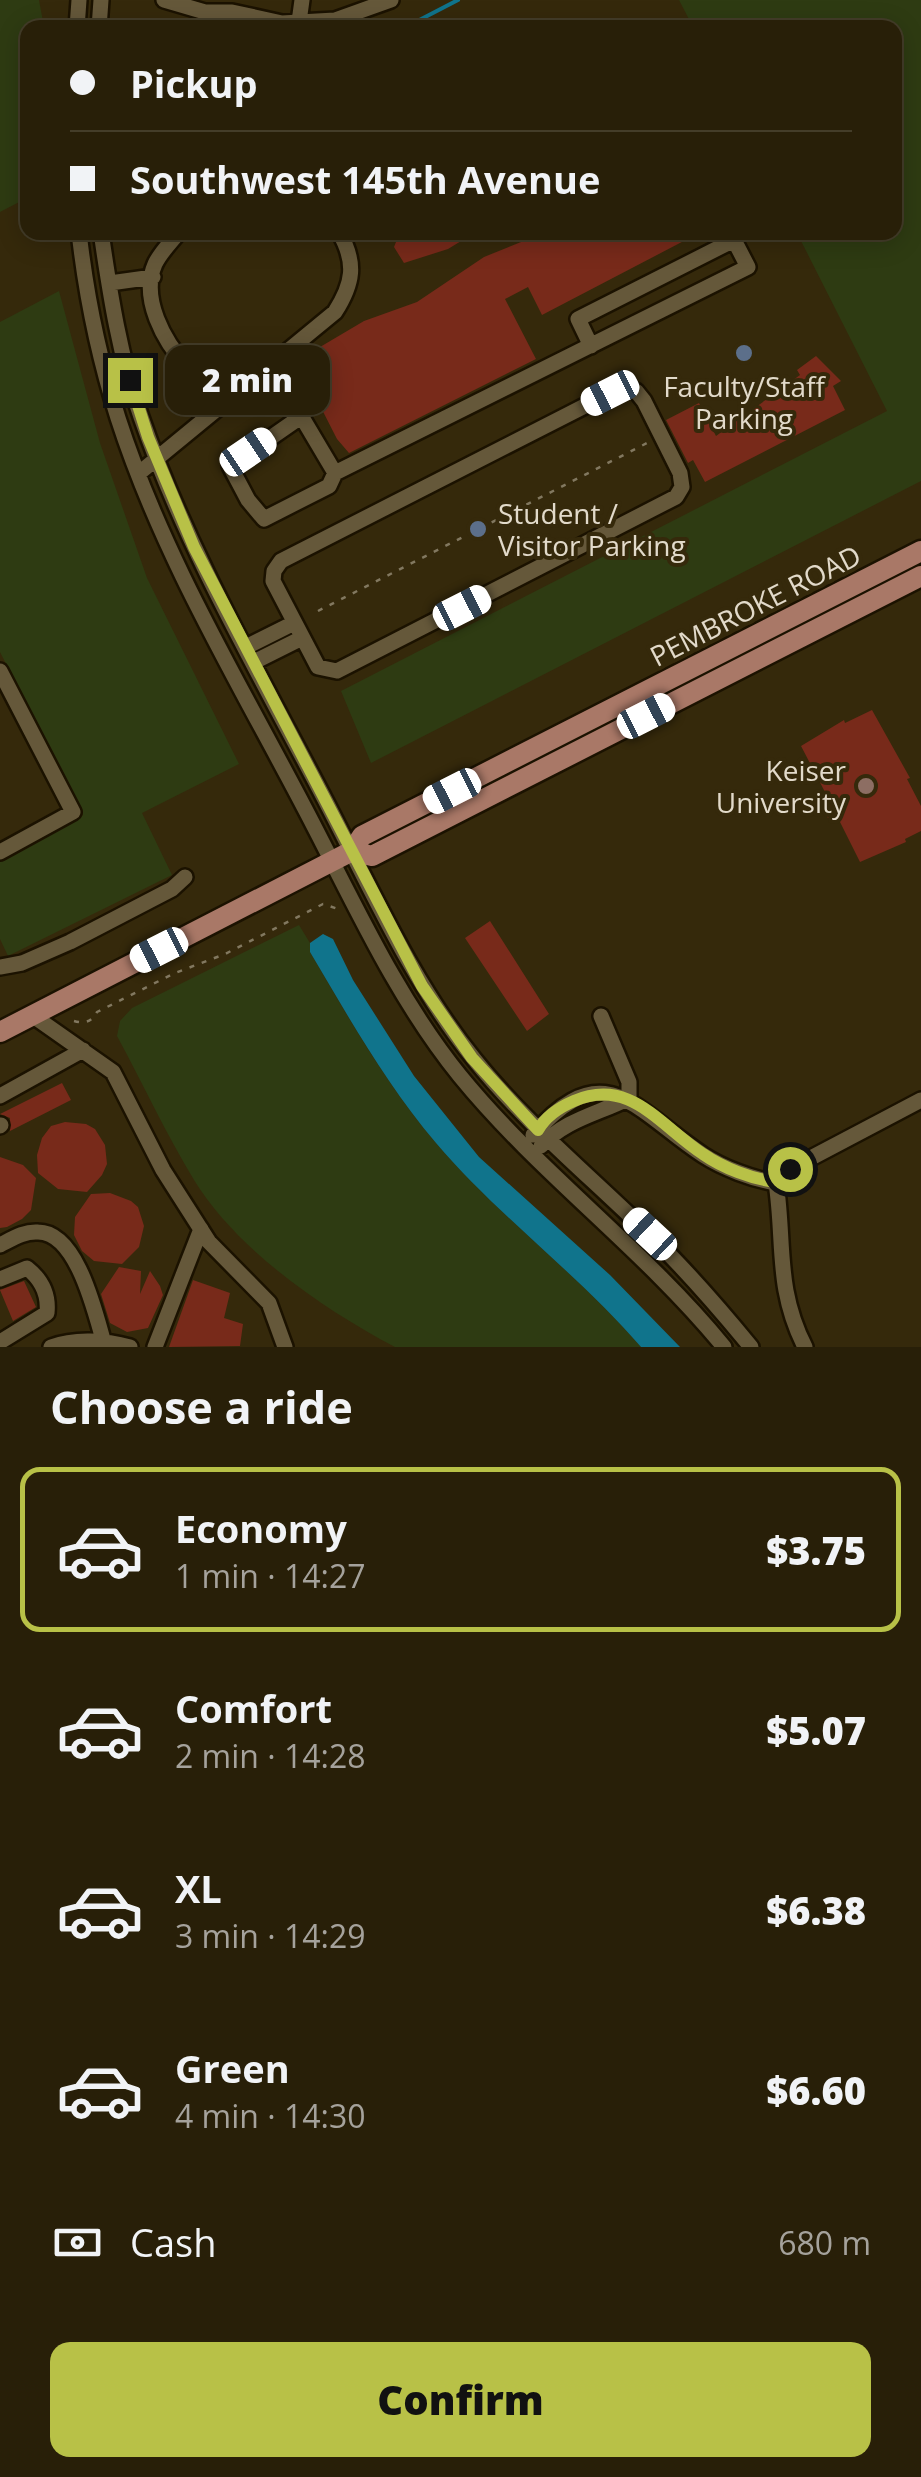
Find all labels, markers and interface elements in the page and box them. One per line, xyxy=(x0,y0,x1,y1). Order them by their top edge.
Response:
text: Pickup xyxy=(130,57,258,109)
text: Southwest 145th Avenue xyxy=(130,153,600,205)
marker: Faculty/Staff Parking xyxy=(733,342,755,364)
callout: 2 min xyxy=(165,345,330,415)
route end xyxy=(108,358,153,403)
text: 2 min xyxy=(202,358,293,401)
car xyxy=(576,366,644,420)
place label: Faculty/Staff Parking xyxy=(663,367,827,437)
car xyxy=(215,423,281,481)
place label: Student / Visitor Parking xyxy=(498,494,686,564)
marker: Student / Visitor Parking xyxy=(467,518,489,540)
street label: PEMBROKE ROAD xyxy=(643,535,867,675)
car xyxy=(428,581,496,635)
car xyxy=(612,689,680,743)
place label: Keiser University xyxy=(716,751,847,821)
car xyxy=(418,764,486,818)
marker: Keiser University xyxy=(855,775,877,797)
car xyxy=(125,923,193,977)
route start xyxy=(768,1147,813,1192)
car xyxy=(618,1203,682,1265)
text: Choose a ride xyxy=(50,1376,353,1437)
text: Economy xyxy=(175,1502,347,1554)
icon: car xyxy=(55,1505,145,1595)
text: $3.75 xyxy=(766,1524,866,1576)
text: 1 min · 14:27 xyxy=(175,1554,366,1597)
text: Comfort xyxy=(175,1682,332,1734)
icon: car xyxy=(55,1685,145,1775)
text: $5.07 xyxy=(766,1704,866,1756)
text: 2 min · 14:28 xyxy=(175,1734,366,1777)
text: XL xyxy=(175,1862,222,1914)
icon: car xyxy=(55,1865,145,1955)
text: $6.38 xyxy=(766,1884,866,1936)
text: 3 min · 14:29 xyxy=(175,1914,366,1957)
text: Green xyxy=(175,2042,290,2094)
icon: car xyxy=(55,2045,145,2135)
text: $6.60 xyxy=(766,2064,866,2116)
text: 4 min · 14:30 xyxy=(175,2094,366,2137)
icon: cash xyxy=(50,2215,105,2270)
text: Cash xyxy=(130,2216,216,2268)
text: 680 m xyxy=(778,2221,871,2264)
button: Confirm xyxy=(50,2342,871,2457)

